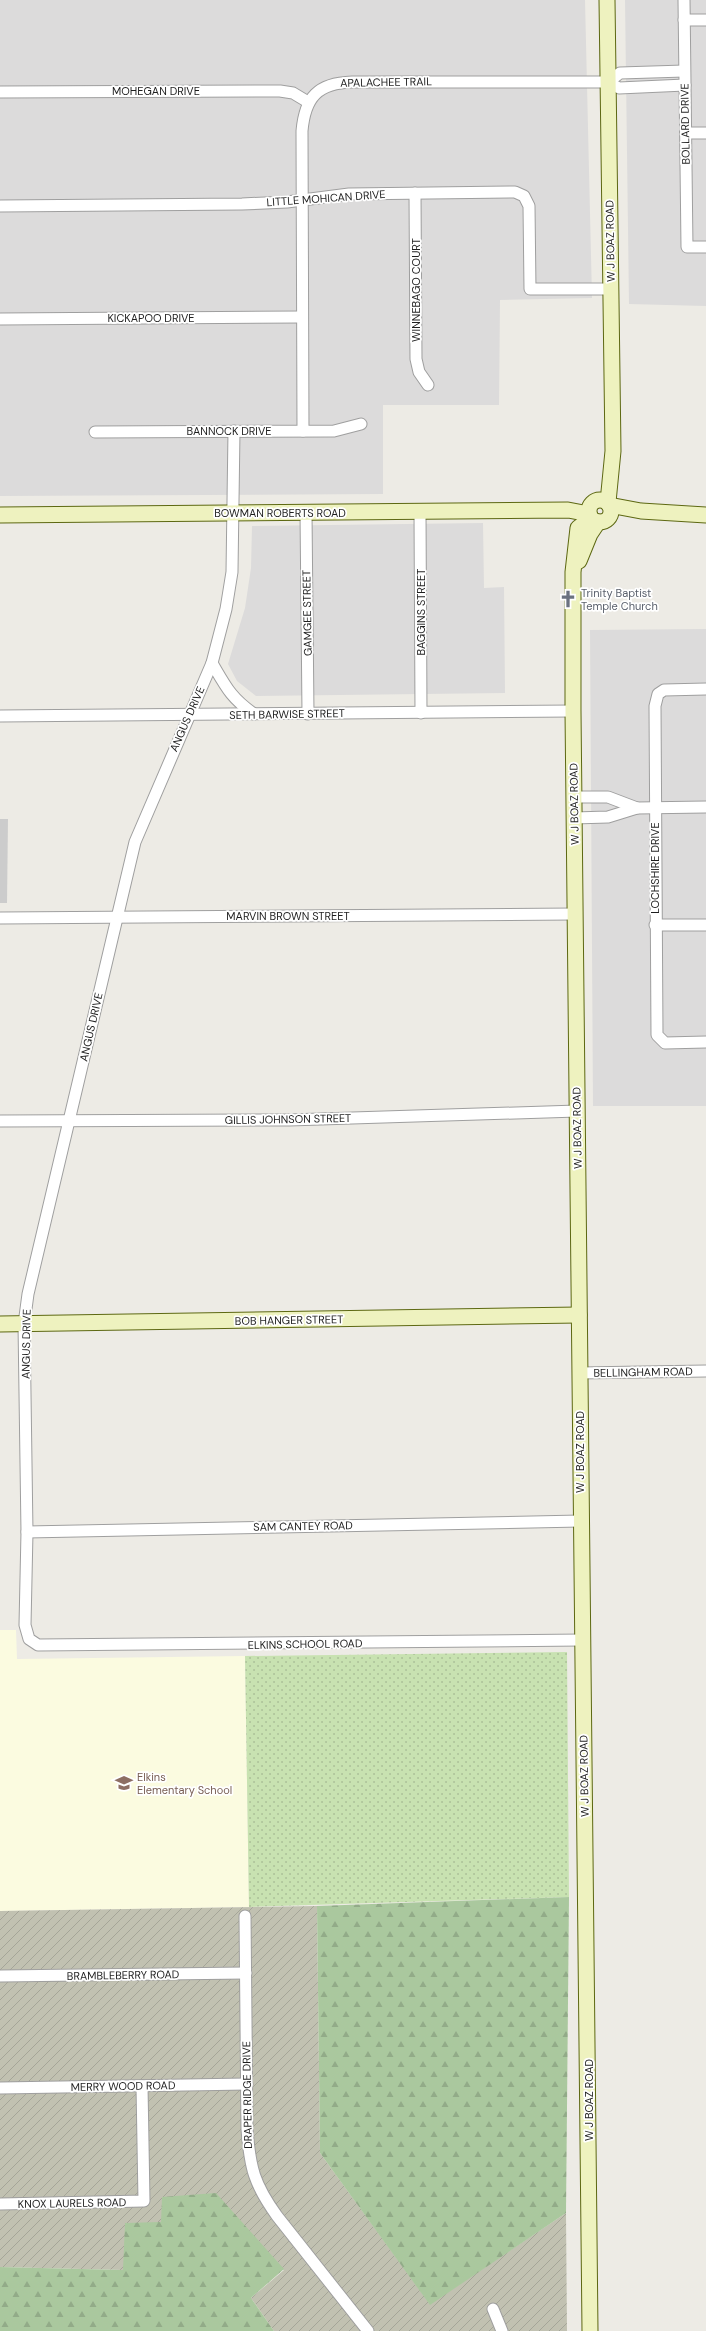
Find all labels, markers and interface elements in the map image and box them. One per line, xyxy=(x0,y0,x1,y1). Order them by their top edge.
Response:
street label: APALACHEE TRAIL xyxy=(340,74,432,90)
street label: BOLLARD DRIVE xyxy=(677,83,693,165)
street label: MOHEGAN DRIVE xyxy=(112,84,200,98)
street label: LITTLE MOHICAN DRIVE xyxy=(266,187,386,209)
street label: W J BOAZ ROAD xyxy=(602,199,618,282)
street label: WINNEBAGO COURT xyxy=(409,238,423,342)
street label: KICKAPOO DRIVE xyxy=(107,311,195,325)
street label: BANNOCK DRIVE xyxy=(186,424,272,438)
street label: BOWMAN ROBERTS ROAD xyxy=(214,506,346,520)
street label: BAGGINS STREET xyxy=(414,568,428,656)
street label: GAMGEE STREET xyxy=(299,570,315,656)
place label: Trinity Baptist Temple Church xyxy=(581,586,658,613)
church icon: Trinity Baptist Temple Church xyxy=(558,589,578,609)
street label: ANGUS DRIVE xyxy=(166,684,208,754)
street label: SETH BARWISE STREET xyxy=(229,706,345,722)
street label: W J BOAZ ROAD xyxy=(566,762,582,845)
street label: LOCHSHIRE DRIVE xyxy=(648,822,662,914)
street label: MARVIN BROWN STREET xyxy=(226,909,350,923)
street label: ANGUS DRIVE xyxy=(76,991,106,1063)
street label: W J BOAZ ROAD xyxy=(569,1086,585,1169)
street label: GILLIS JOHNSON STREET xyxy=(225,1111,351,1127)
street label: ANGUS DRIVE xyxy=(18,1309,34,1379)
street label: BOB HANGER STREET xyxy=(235,1312,343,1328)
street label: BELLINGHAM ROAD xyxy=(593,1364,693,1380)
street label: W J BOAZ ROAD xyxy=(573,1410,587,1493)
street label: SAM CANTEY ROAD xyxy=(253,1518,353,1534)
street label: ELKINS SCHOOL ROAD xyxy=(247,1636,363,1652)
street label: W J BOAZ ROAD xyxy=(576,1734,592,1817)
place label: Elkins Elementary School xyxy=(137,1770,232,1797)
school or university icon: Elkins Elementary School xyxy=(114,1773,134,1793)
street label: BRAMBLEBERRY ROAD xyxy=(67,1967,180,1983)
street label: DRAPER RIDGE DRIVE xyxy=(239,2041,255,2149)
street label: W J BOAZ ROAD xyxy=(582,2058,596,2141)
street label: MERRY WOOD ROAD xyxy=(70,2078,176,2094)
street label: KNOX LAURELS ROAD xyxy=(18,2195,127,2211)

